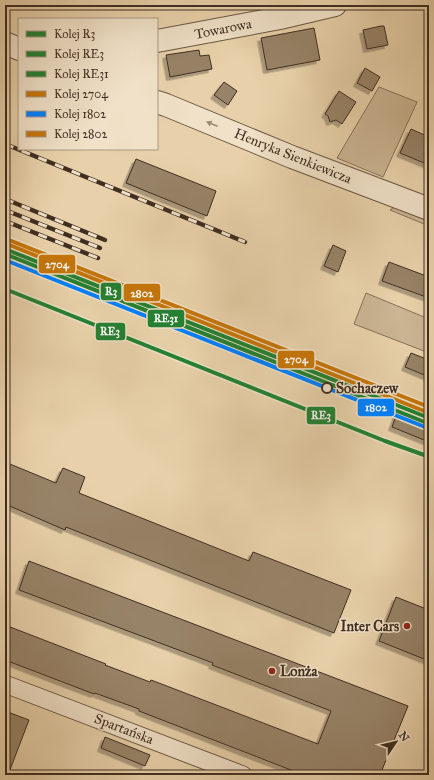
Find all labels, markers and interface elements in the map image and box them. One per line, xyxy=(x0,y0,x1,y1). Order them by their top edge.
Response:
street label: Towarowa xyxy=(193,15,253,43)
legend xyxy=(18,18,158,150)
text: Kolej R3 xyxy=(54,27,96,41)
text: Kolej RE3 xyxy=(54,47,104,61)
text: Kolej RE31 xyxy=(54,67,109,81)
text: Kolej 2704 xyxy=(54,87,108,101)
text: Kolej 1802 xyxy=(54,107,106,121)
one-way arrow xyxy=(206,120,218,127)
street label: Henryka Sienkiewicza xyxy=(232,125,354,187)
text: Kolej 2802 xyxy=(54,127,107,141)
line badge: 2704 xyxy=(38,254,76,274)
text: 2704 xyxy=(45,258,70,272)
line badge: R3 xyxy=(100,282,122,301)
line badge: 2802 xyxy=(123,283,161,302)
text: R3 xyxy=(105,285,117,299)
text: 2802 xyxy=(130,287,154,300)
line badge: RE31 xyxy=(147,309,185,328)
text: RE31 xyxy=(154,312,179,326)
line badge: RE3 xyxy=(95,322,126,341)
text: RE3 xyxy=(100,325,120,339)
line badge: 2704 xyxy=(277,350,315,369)
text: 2704 xyxy=(284,353,309,367)
place label: Sochaczew xyxy=(336,380,399,397)
marker: Sochaczew xyxy=(321,382,333,394)
line badge: 1802 xyxy=(357,398,395,417)
text: 1802 xyxy=(365,401,388,414)
line badge: RE3 xyxy=(306,406,336,425)
text: RE3 xyxy=(311,409,331,423)
place label: Inter Cars xyxy=(341,618,399,635)
marker: Inter Cars xyxy=(402,621,412,631)
place label: Lonża xyxy=(280,663,319,680)
marker: Lonża xyxy=(267,666,277,676)
street label: Spartańska xyxy=(92,710,156,748)
north arrow xyxy=(376,722,416,762)
text: N xyxy=(396,729,412,745)

